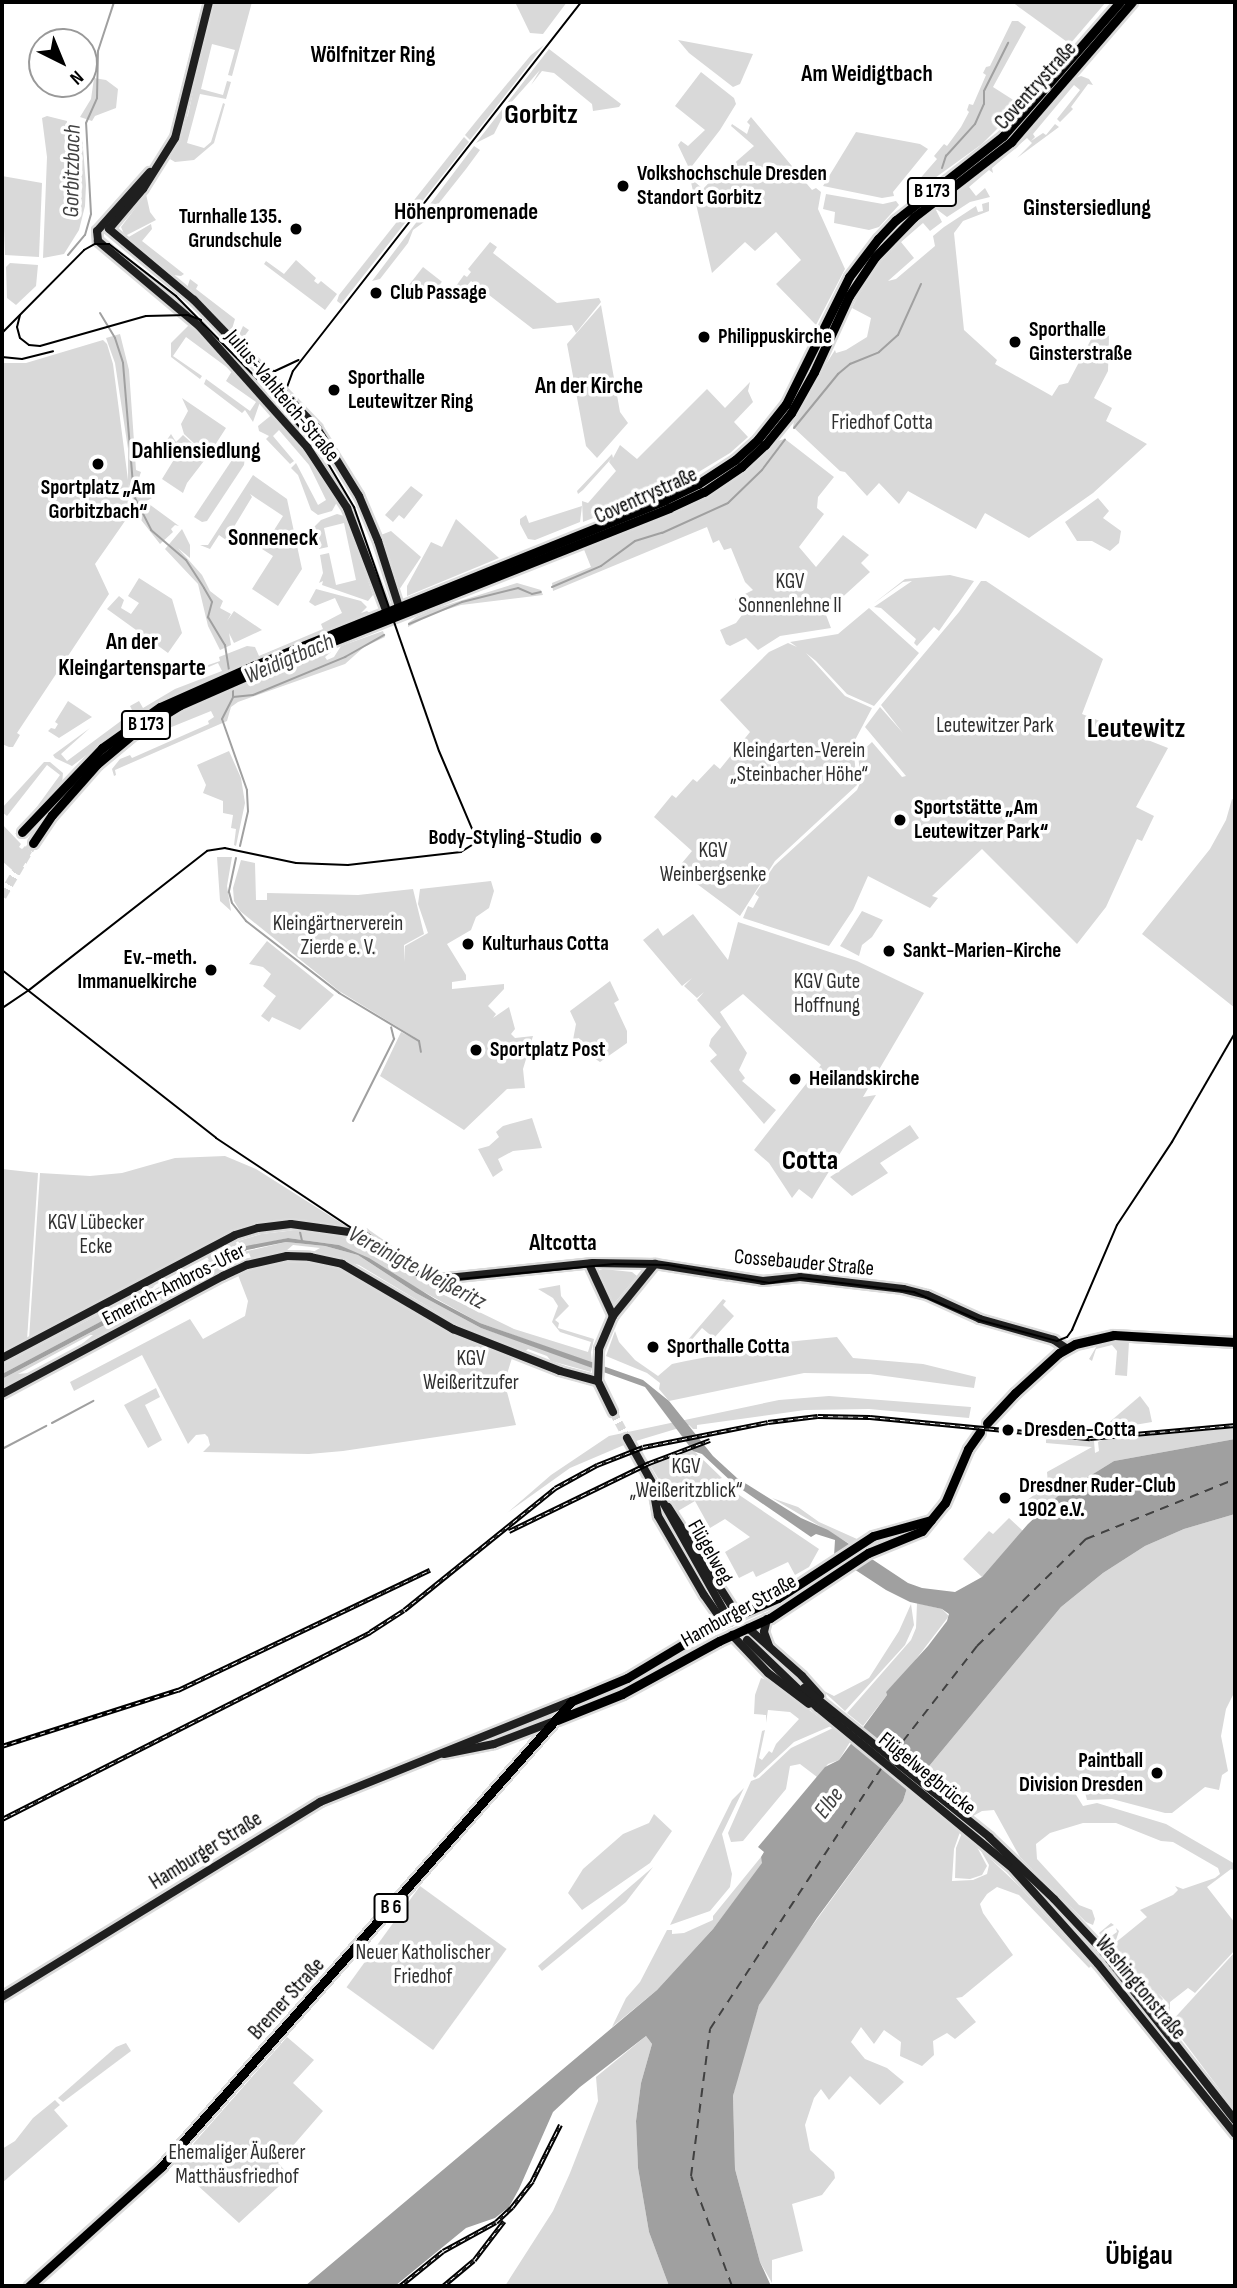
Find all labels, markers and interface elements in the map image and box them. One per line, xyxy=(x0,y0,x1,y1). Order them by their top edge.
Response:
north arrow xyxy=(28,28,98,98)
street label: Coventrystraße xyxy=(990,37,1082,135)
district label: Wölfnitzer Ring xyxy=(311,41,435,69)
district label: Am Weidigtbach xyxy=(801,60,933,88)
text: N xyxy=(65,65,88,89)
district label: Gorbitz xyxy=(504,98,578,132)
water label: Gorbitzbach xyxy=(57,124,87,218)
place label: Volkshochschule Dresden Standort Gorbitz xyxy=(637,161,827,211)
road number: B 173 xyxy=(906,176,958,208)
marker: Volkshochschule Dresden Standort Gorbitz xyxy=(615,178,631,194)
district label: Ginstersiedlung xyxy=(1023,194,1151,222)
district label: Höhenpromenade xyxy=(394,198,538,226)
place label: Turnhalle 135. Grundschule xyxy=(179,204,282,254)
marker: Turnhalle 135. Grundschule xyxy=(288,221,304,237)
place label: Club Passage xyxy=(390,280,487,306)
marker: Club Passage xyxy=(368,285,384,301)
place label: Sporthalle Ginsterstraße xyxy=(1029,317,1132,367)
place label: Philippuskirche xyxy=(718,324,832,350)
street label: Julius-Vahlteich-Straße xyxy=(219,325,345,467)
marker: Philippuskirche xyxy=(696,329,712,345)
marker: Sporthalle Ginsterstraße xyxy=(1007,334,1023,350)
place label: Sporthalle Leutewitzer Ring xyxy=(348,365,473,415)
district label: An der Kirche xyxy=(535,372,643,400)
marker: Sporthalle Leutewitzer Ring xyxy=(326,382,342,398)
park label: Friedhof Cotta xyxy=(831,410,933,436)
district label: Dahliensiedlung xyxy=(131,437,261,465)
marker: Sportplatz „Am Gorbitzbach“ xyxy=(90,456,106,472)
street label: Coventrystraße xyxy=(591,462,701,530)
place label: Sportplatz „Am Gorbitzbach“ xyxy=(41,475,155,525)
district label: Sonneneck xyxy=(228,524,318,552)
park label: KGV Sonnenlehne II xyxy=(738,569,842,619)
district label: An der Kleingartensparte xyxy=(58,628,206,682)
water label: Weidigtbach xyxy=(240,628,338,690)
road number: B 173 xyxy=(120,710,172,740)
district label: Leutewitz xyxy=(1087,712,1185,746)
park label: Leutewitzer Park xyxy=(936,713,1054,739)
park label: Kleingarten-Verein „Steinbacher Höhe“ xyxy=(730,738,868,788)
place label: Sportstätte „Am Leutewitzer Park“ xyxy=(914,795,1048,845)
marker: Sportstätte „Am Leutewitzer Park“ xyxy=(892,812,908,828)
place label: Body-Styling-Studio xyxy=(428,825,582,851)
marker: Body-Styling-Studio xyxy=(588,830,604,846)
park label: KGV Weinbergsenke xyxy=(660,838,766,888)
park label: Kleingärtnerverein Zierde e. V. xyxy=(273,911,403,961)
place label: Kulturhaus Cotta xyxy=(482,931,609,957)
marker: Kulturhaus Cotta xyxy=(460,936,476,952)
place label: Sankt-Marien-Kirche xyxy=(903,938,1061,964)
marker: Sankt-Marien-Kirche xyxy=(881,943,897,959)
place label: Ev.-meth. Immanuelkirche xyxy=(78,945,197,995)
marker: Ev.-meth. Immanuelkirche xyxy=(203,962,219,978)
park label: KGV Gute Hoffnung xyxy=(794,969,860,1019)
place label: Sportplatz Post xyxy=(490,1037,605,1063)
marker: Sportplatz Post xyxy=(468,1042,484,1058)
place label: Heilandskirche xyxy=(809,1066,919,1092)
marker: Heilandskirche xyxy=(787,1071,803,1087)
district label: Cotta xyxy=(782,1144,838,1178)
park label: KGV Lübecker Ecke xyxy=(48,1210,144,1260)
water label: Vereinigte Weißeritz xyxy=(344,1220,490,1316)
district label: Altcotta xyxy=(529,1229,597,1257)
street label: Emerich-Ambros-Ufer xyxy=(98,1238,250,1332)
street label: Cossebauder Straße xyxy=(733,1244,875,1282)
place label: Sporthalle Cotta xyxy=(667,1334,789,1360)
marker: Sporthalle Cotta xyxy=(645,1339,661,1355)
park label: KGV Weißeritzufer xyxy=(423,1346,519,1396)
place label: Dresden-Cotta xyxy=(1024,1417,1136,1443)
marker: Dresden-Cotta xyxy=(998,1420,1018,1440)
park label: KGV „Weißeritzblick“ xyxy=(629,1454,743,1504)
place label: Dresdner Ruder-Club 1902 e.V. xyxy=(1019,1473,1176,1523)
marker: Dresdner Ruder-Club 1902 e.V. xyxy=(997,1490,1013,1506)
street label: Flügelweg xyxy=(682,1515,738,1589)
street label: Hamburger Straße xyxy=(677,1569,801,1653)
street label: Flügelwegbrücke xyxy=(873,1727,981,1821)
place label: Paintball Division Dresden xyxy=(1019,1748,1143,1798)
marker: Paintball Division Dresden xyxy=(1149,1765,1165,1781)
water label: Elbe xyxy=(808,1782,850,1824)
street label: Hamburger Straße xyxy=(145,1806,267,1896)
road number: B 6 xyxy=(374,1892,408,1924)
street label: Washingtonstraße xyxy=(1089,1931,1191,2045)
park label: Neuer Katholischer Friedhof xyxy=(356,1940,490,1990)
street label: Bremer Straße xyxy=(244,1953,330,2045)
park label: Ehemaliger Äußerer Matthäusfriedhof xyxy=(168,2140,306,2190)
district label: Übigau xyxy=(1105,2239,1173,2273)

